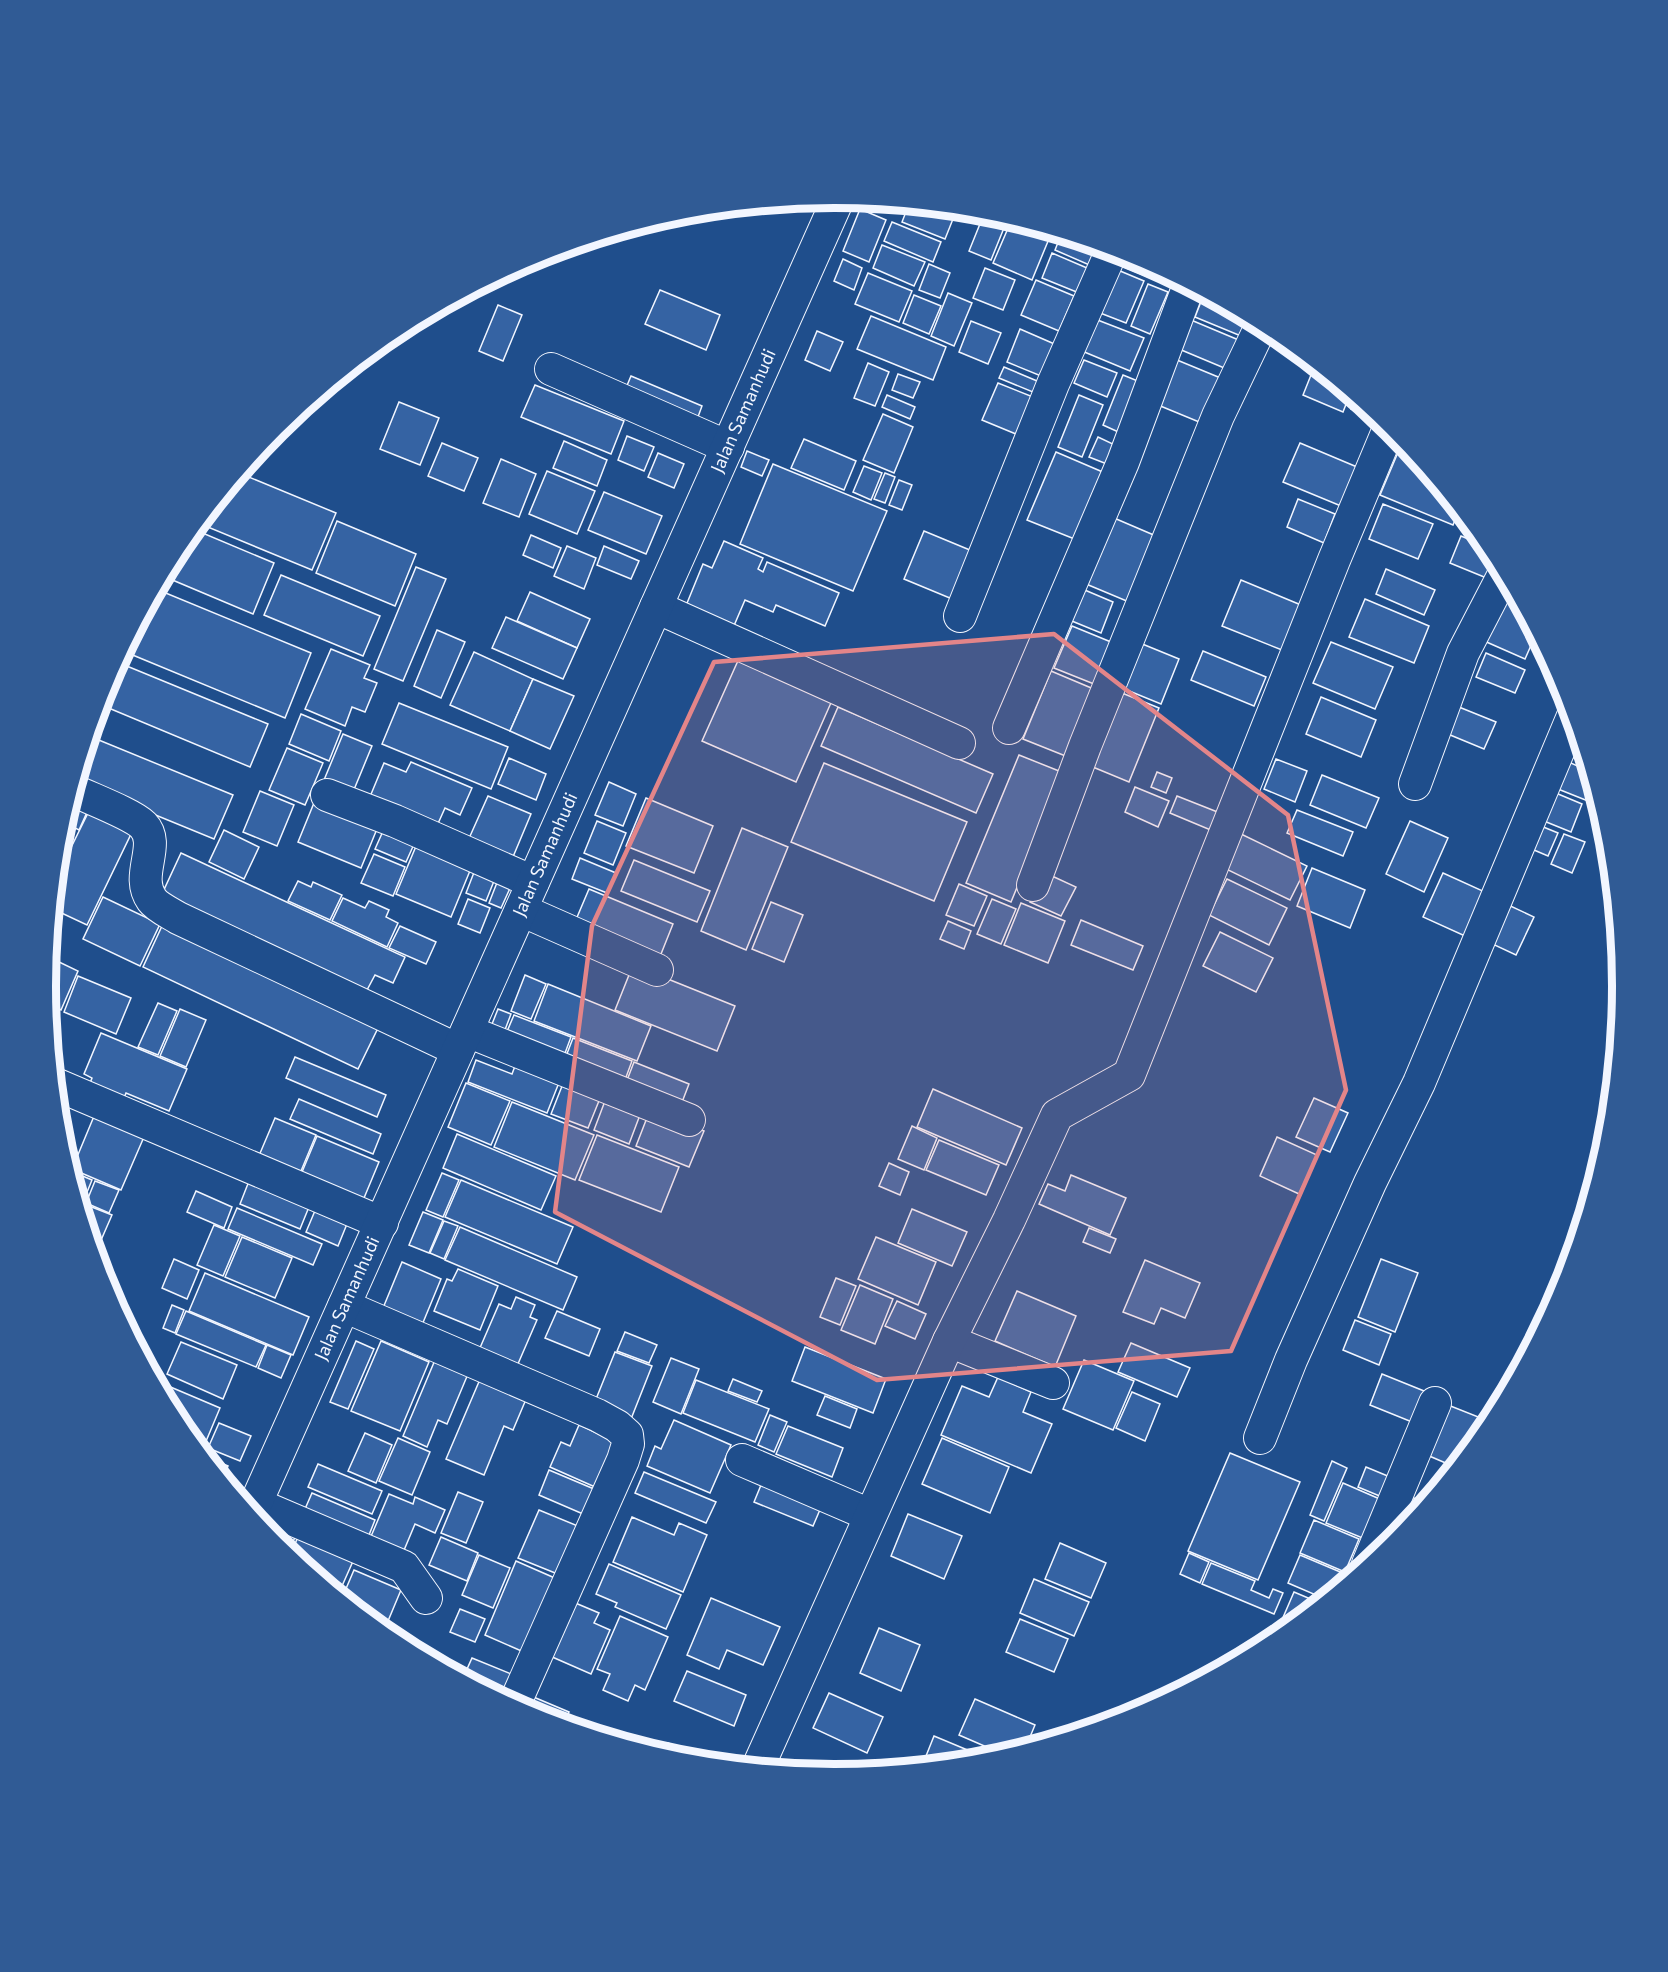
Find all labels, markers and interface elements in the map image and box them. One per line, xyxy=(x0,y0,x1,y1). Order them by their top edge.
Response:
street label: Jalan Samanhudi xyxy=(705,345,780,476)
street label: Jalan Samanhudi xyxy=(507,789,582,920)
street label: Jalan Samanhudi xyxy=(309,1233,384,1363)

